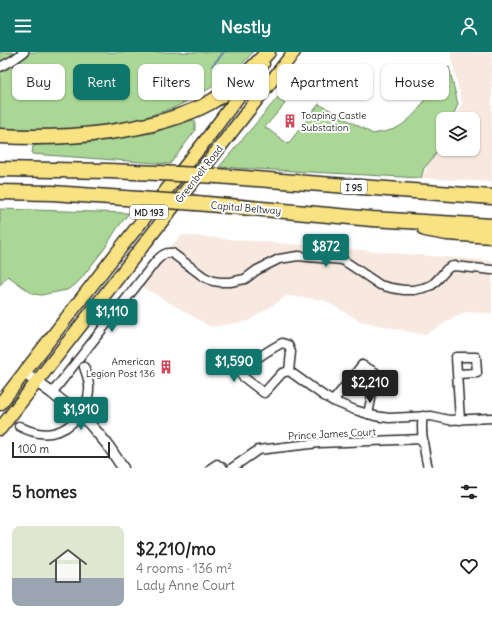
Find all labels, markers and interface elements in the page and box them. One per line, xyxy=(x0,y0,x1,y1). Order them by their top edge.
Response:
icon: menu xyxy=(12,15,34,37)
text: Nestly xyxy=(221,15,271,38)
icon: person xyxy=(458,15,480,37)
chip: Buy xyxy=(12,64,65,100)
chip: Rent xyxy=(73,64,130,100)
chip: Filters xyxy=(138,64,204,100)
chip: New xyxy=(212,64,269,100)
chip: Apartment xyxy=(277,64,373,100)
chip: House xyxy=(381,64,449,100)
place label: Toaping Castle Substation xyxy=(301,109,366,134)
map controls xyxy=(436,112,480,156)
button: layers xyxy=(436,112,480,156)
building icon: Toaping Castle Substation xyxy=(282,113,298,129)
street label: Greenbelt Road xyxy=(172,142,226,206)
road number: I 95 xyxy=(341,180,367,194)
street label: Capital Beltway xyxy=(210,198,282,218)
road number: MD 193 xyxy=(130,205,168,219)
pin: $872 xyxy=(302,234,350,268)
text: $872 xyxy=(312,238,340,255)
pin: $1,110 xyxy=(79,299,145,333)
text: $1,110 xyxy=(95,303,129,320)
pin: $1,590 xyxy=(201,349,267,383)
text: $1,590 xyxy=(215,353,253,370)
place label: American Legion Post 136 xyxy=(86,355,155,380)
building icon: American Legion Post 136 xyxy=(158,359,174,375)
pin: $2,210 xyxy=(337,370,403,404)
text: $2,210 xyxy=(351,374,389,391)
pin: $1,910 xyxy=(48,397,114,431)
text: $1,910 xyxy=(63,401,99,418)
street label: Prince James Court xyxy=(288,425,377,443)
scale bar xyxy=(12,440,110,459)
text: 100 m xyxy=(18,442,49,456)
text: 5 homes xyxy=(12,481,77,503)
icon: filters xyxy=(458,481,480,503)
text: $2,210/mo xyxy=(136,538,216,560)
icon: home xyxy=(44,542,92,590)
icon: heart xyxy=(458,555,480,577)
text: 4 rooms · 136 m² xyxy=(136,560,232,577)
text: Lady Anne Court xyxy=(136,577,235,594)

